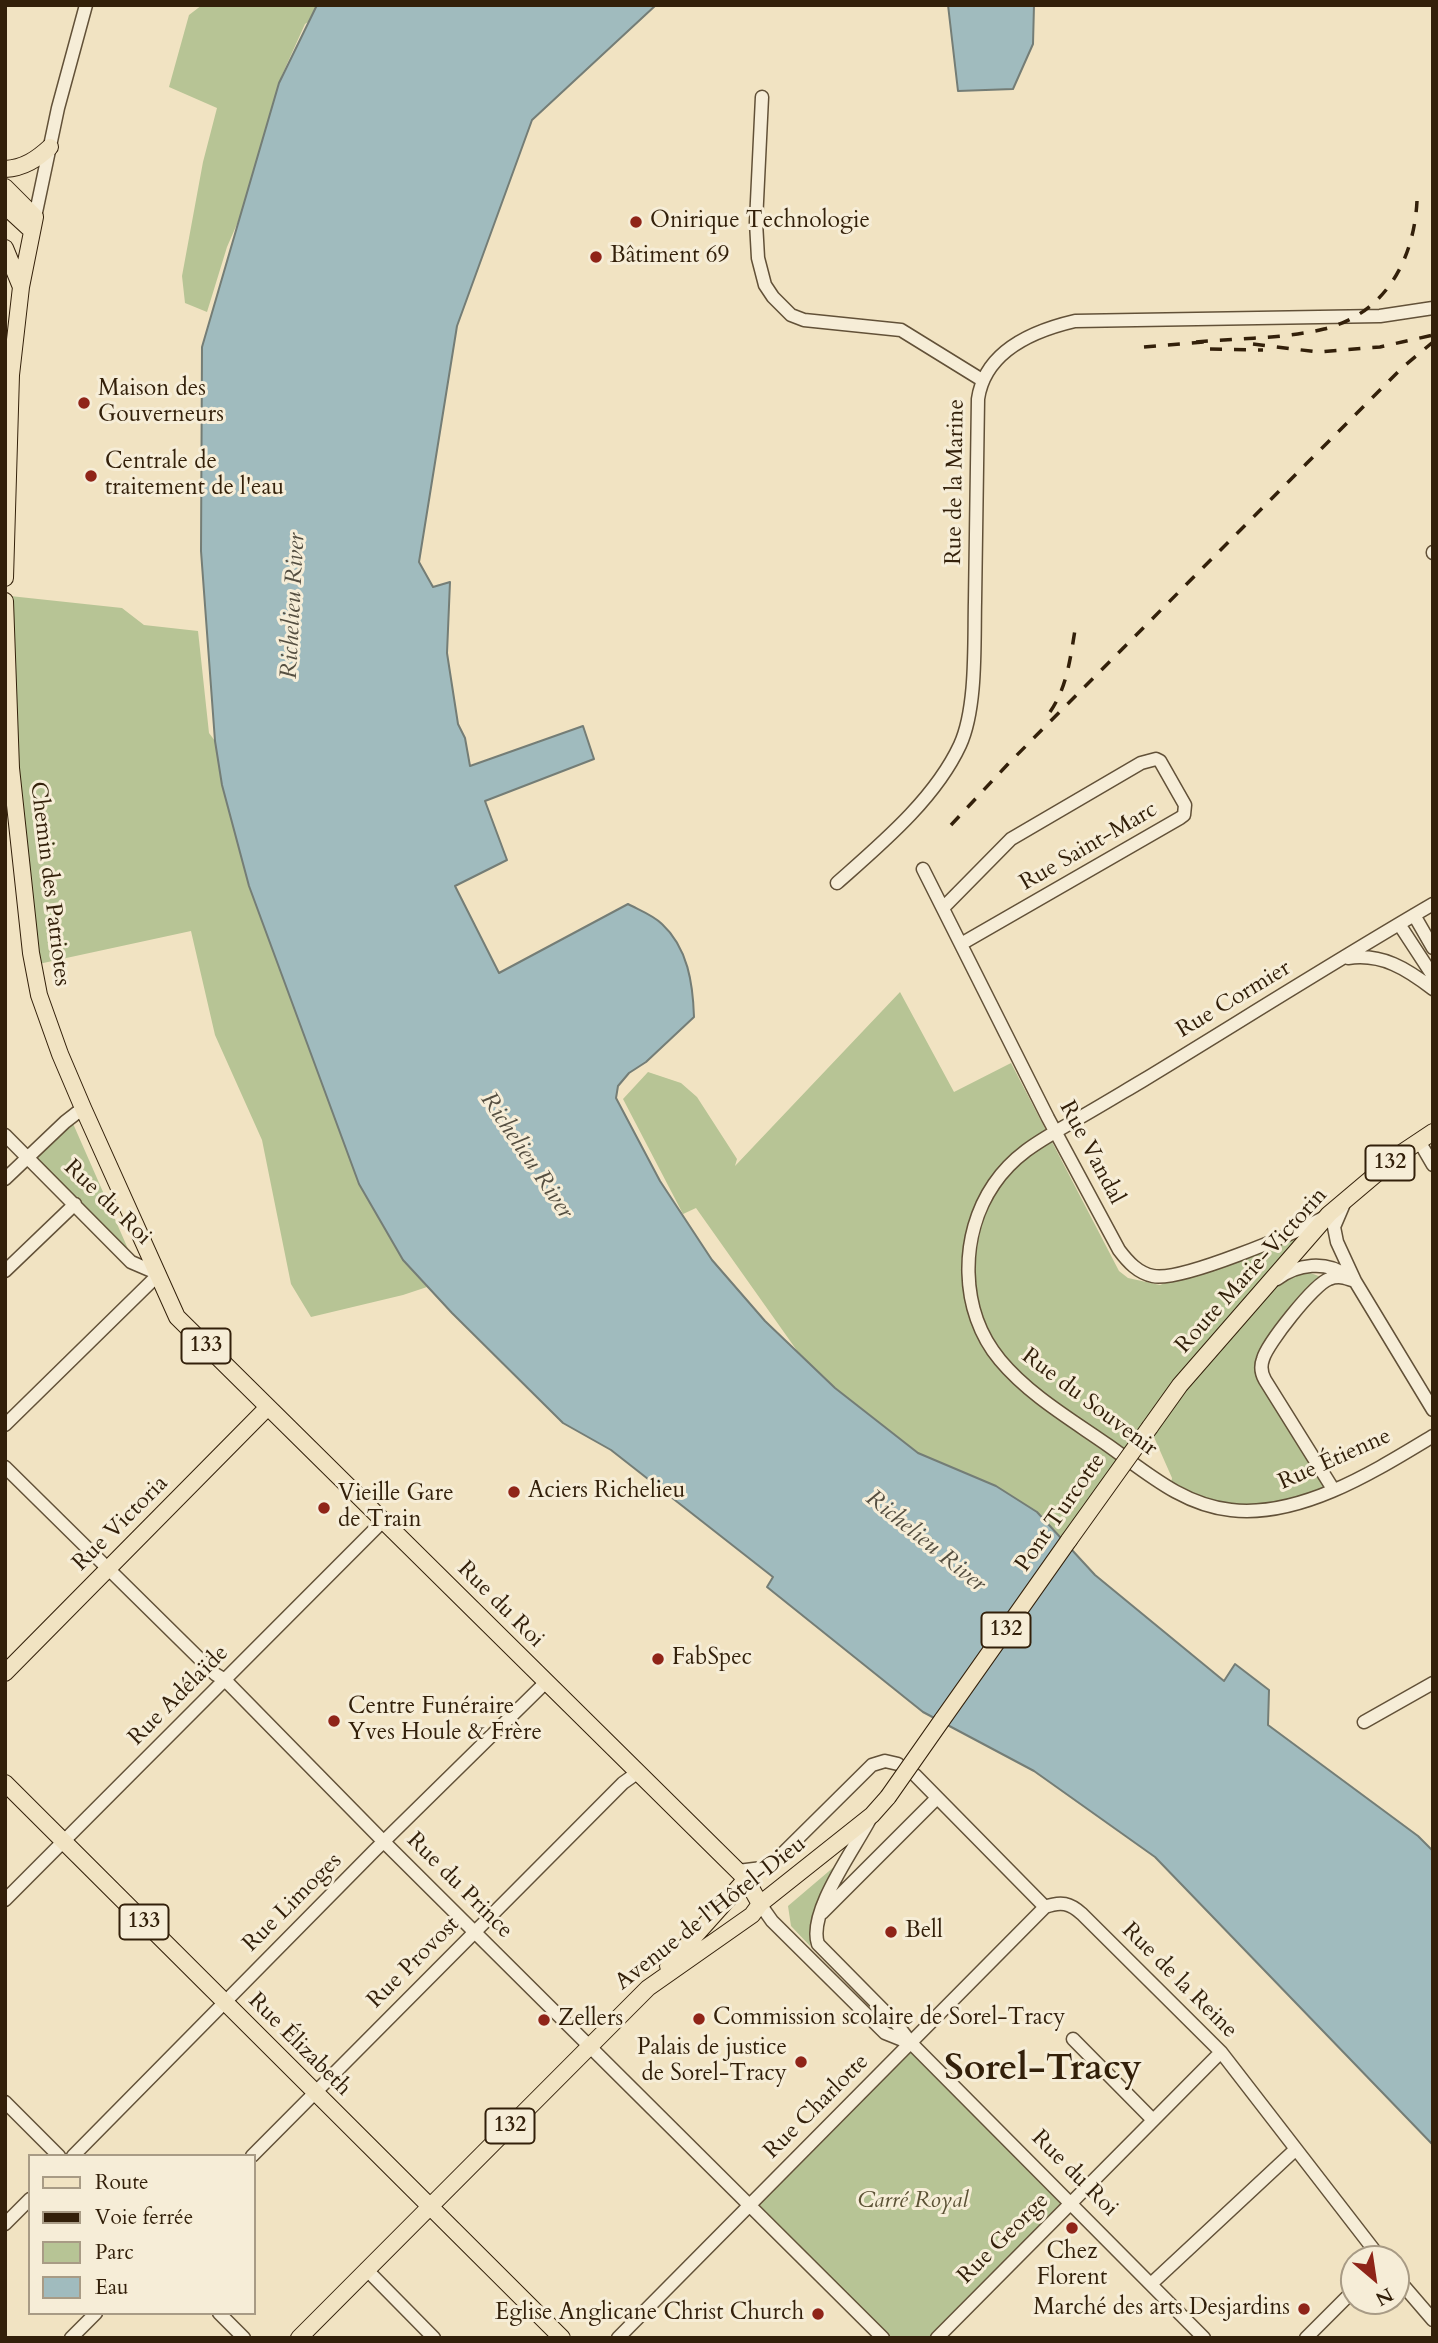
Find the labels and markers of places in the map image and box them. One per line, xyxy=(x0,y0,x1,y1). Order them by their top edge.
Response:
place label: Onirique Technologie xyxy=(650,208,870,236)
marker: Onirique Technologie xyxy=(628,214,644,230)
place label: Bâtiment 69 xyxy=(610,243,729,271)
marker: Bâtiment 69 xyxy=(588,249,604,265)
place label: Maison des Gouverneurs xyxy=(98,376,224,430)
marker: Maison des Gouverneurs xyxy=(76,395,92,411)
place label: Centrale de traitement de l'eau xyxy=(105,449,284,503)
marker: Centrale de traitement de l'eau xyxy=(83,468,99,484)
place label: Aciers Richelieu xyxy=(528,1478,685,1506)
place label: Vieille Gare de Train xyxy=(338,1481,454,1535)
marker: Aciers Richelieu xyxy=(506,1484,522,1500)
marker: Vieille Gare de Train xyxy=(316,1500,332,1516)
place label: FabSpec xyxy=(672,1645,752,1673)
marker: FabSpec xyxy=(650,1651,666,1667)
place label: Centre Funéraire Yves Houle & Frère xyxy=(348,1694,542,1748)
marker: Centre Funéraire Yves Houle & Frère xyxy=(326,1713,342,1729)
place label: Bell xyxy=(905,1918,943,1946)
marker: Bell xyxy=(883,1924,899,1940)
place label: Commission scolaire de Sorel-Tracy xyxy=(713,2005,1065,2033)
place label: Zellers xyxy=(558,2006,623,2034)
marker: Commission scolaire de Sorel-Tracy xyxy=(691,2011,707,2027)
marker: Zellers xyxy=(536,2012,552,2028)
place label: Palais de justice de Sorel-Tracy xyxy=(637,2035,787,2089)
marker: Palais de justice de Sorel-Tracy xyxy=(793,2054,809,2070)
marker: Chez Florent xyxy=(1064,2220,1080,2236)
place label: Chez Florent xyxy=(1037,2239,1107,2293)
place label: Marché des arts Desjardins xyxy=(1033,2295,1290,2323)
place label: Eglise Anglicane Christ Church xyxy=(495,2300,804,2328)
marker: Marché des arts Desjardins xyxy=(1296,2301,1312,2317)
marker: Eglise Anglicane Christ Church xyxy=(810,2306,826,2322)

